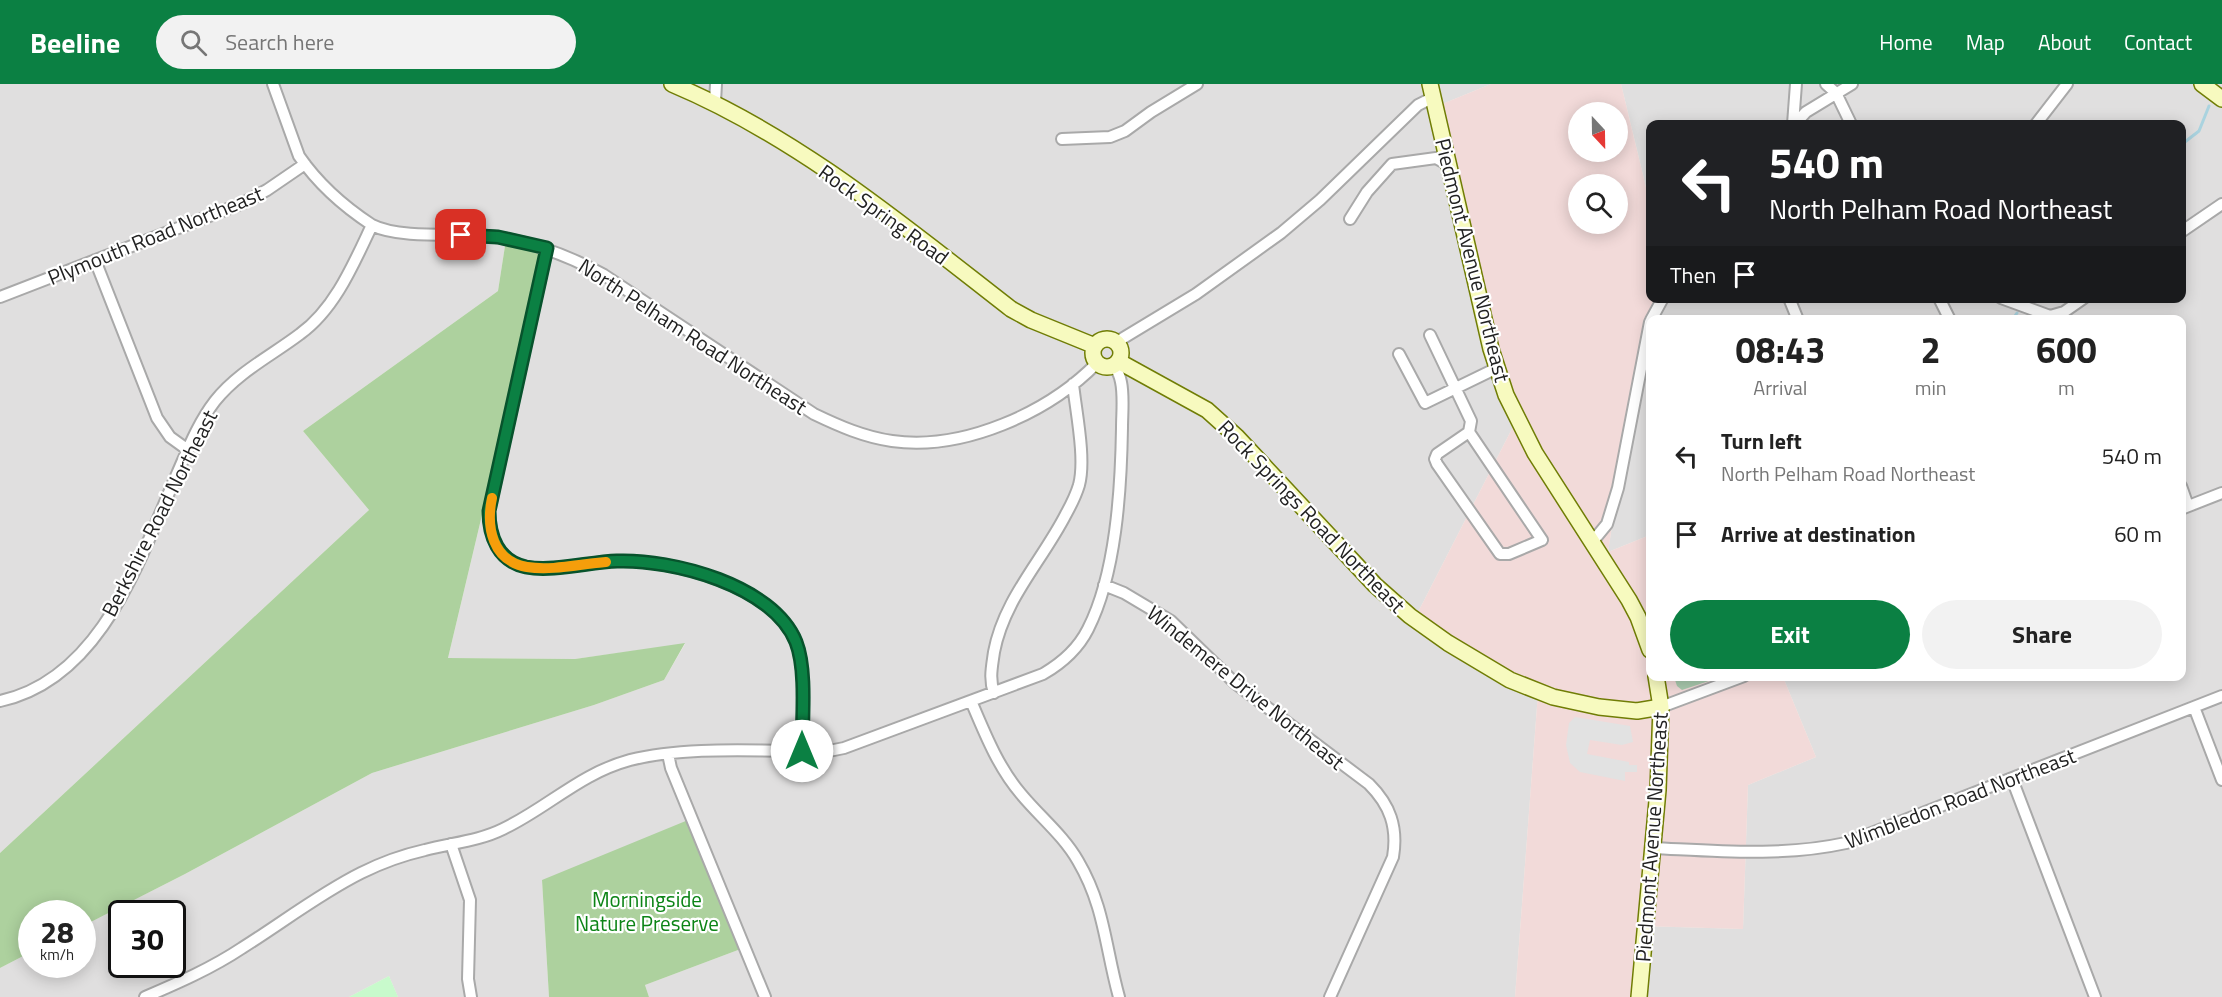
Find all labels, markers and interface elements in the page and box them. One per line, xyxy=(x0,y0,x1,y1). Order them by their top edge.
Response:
search box xyxy=(156,15,576,69)
text: Beeline xyxy=(30,21,120,64)
text: Search here xyxy=(225,25,334,59)
icon: search xyxy=(177,26,210,59)
text: Home xyxy=(1879,26,1933,58)
text: Map xyxy=(1966,26,2005,58)
text: About xyxy=(2038,26,2091,58)
text: Contact xyxy=(2124,26,2192,58)
north arrow xyxy=(1568,102,1628,162)
map controls xyxy=(1568,102,1628,234)
text: 540 m xyxy=(1769,130,1884,194)
street label: Piedmont Avenue Northeast xyxy=(1427,135,1519,386)
icon: left xyxy=(1670,144,1748,222)
street label: Rock Spring Road xyxy=(812,156,956,272)
button: search xyxy=(1568,174,1628,234)
street label: Plymouth Road Northeast xyxy=(42,177,268,293)
text: North Pelham Road Northeast xyxy=(1769,188,2112,229)
pin xyxy=(435,209,486,260)
icon: arrive xyxy=(444,218,477,251)
street label: North Pelham Road Northeast xyxy=(572,250,814,422)
text: Then xyxy=(1670,258,1716,292)
icon: arrive xyxy=(1728,258,1761,291)
text: 08:43 xyxy=(1735,322,1825,377)
text: 2 xyxy=(1921,322,1941,377)
text: 600 xyxy=(2036,322,2097,377)
text: Arrival xyxy=(1753,372,1808,403)
text: min xyxy=(1915,372,1947,403)
text: m xyxy=(2058,372,2075,403)
street label: Berkshire Road Northeast xyxy=(93,404,225,622)
street label: Rock Springs Road Northeast xyxy=(1211,412,1414,620)
text: Turn left xyxy=(1721,424,1802,458)
text: 540 m xyxy=(2102,439,2162,473)
icon: left xyxy=(1670,440,1703,473)
text: North Pelham Road Northeast xyxy=(1721,458,1975,489)
text: Arrive at destination xyxy=(1721,517,1916,551)
text: 60 m xyxy=(2114,517,2162,551)
icon: arrive xyxy=(1670,518,1703,551)
street label: Windemere Drive Northeast xyxy=(1140,597,1352,777)
button: Exit xyxy=(1670,600,1910,669)
button: Share xyxy=(1922,600,2162,669)
street label: Piedmont Avenue Northeast xyxy=(1626,710,1676,963)
position arrow xyxy=(770,719,834,783)
street label: Wimbledon Road Northeast xyxy=(1840,739,2081,857)
park label: Morningside Nature Preserve xyxy=(575,883,719,939)
speed limit sign: 30 xyxy=(108,900,186,978)
text: 28 xyxy=(40,909,74,955)
text: km/h xyxy=(40,943,74,966)

